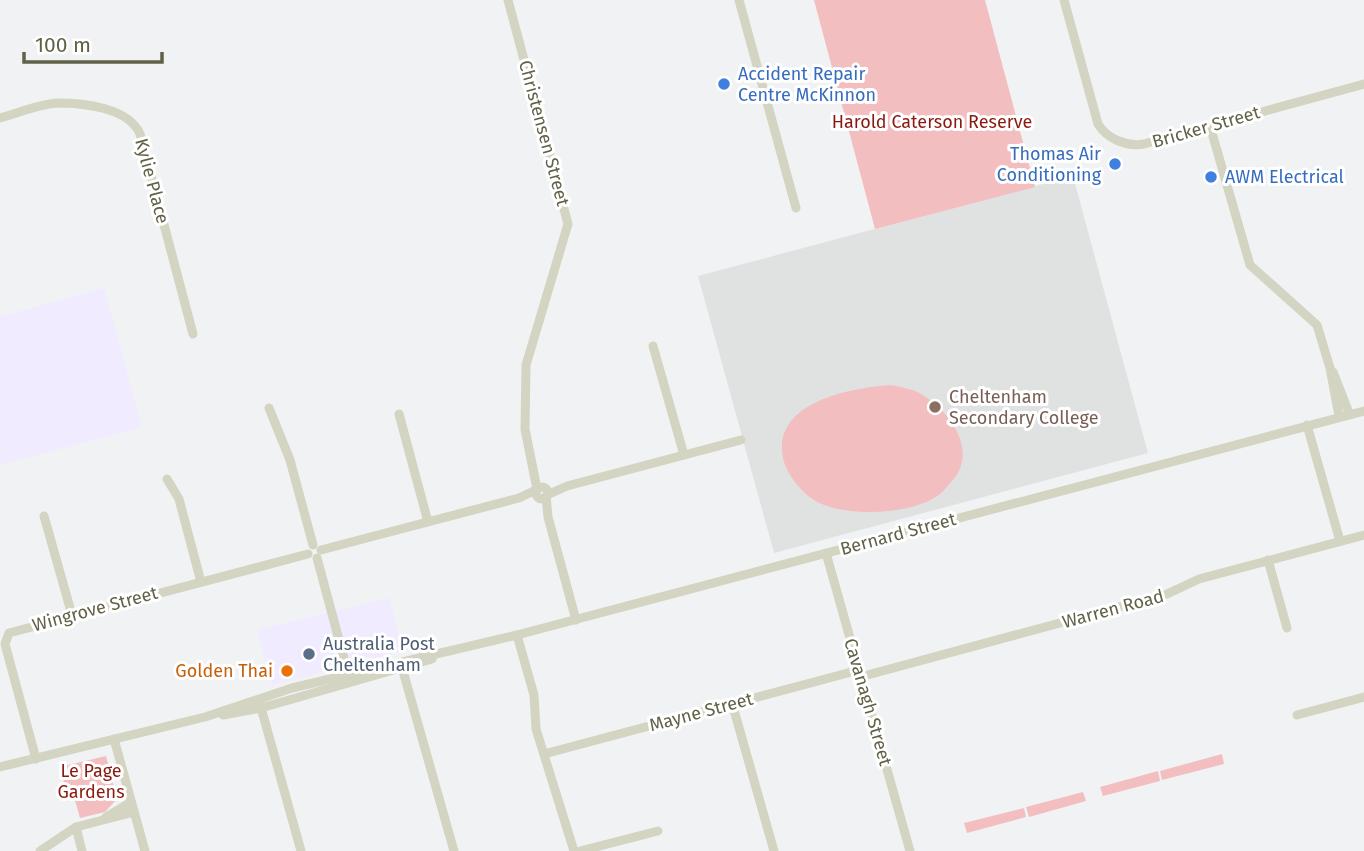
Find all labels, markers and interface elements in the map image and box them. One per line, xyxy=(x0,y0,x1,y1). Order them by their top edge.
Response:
scale bar xyxy=(24,21,163,65)
text: 100 m xyxy=(35,32,91,58)
street label: Christensen Street xyxy=(514,58,574,209)
place label: Accident Repair Centre McKinnon xyxy=(738,63,876,106)
marker: Accident Repair Centre McKinnon xyxy=(716,76,732,92)
street label: Bricker Street xyxy=(1150,101,1263,153)
park label: Harold Caterson Reserve xyxy=(832,111,1032,133)
street label: Kylie Place xyxy=(130,136,174,226)
place label: Thomas Air Conditioning xyxy=(997,143,1102,186)
marker: Thomas Air Conditioning xyxy=(1107,156,1123,172)
place label: AWM Electrical xyxy=(1225,166,1344,188)
marker: AWM Electrical xyxy=(1203,169,1219,185)
place label: Cheltenham Secondary College xyxy=(949,386,1098,429)
marker: Cheltenham Secondary College xyxy=(927,399,943,415)
street label: Bernard Street xyxy=(838,508,959,560)
street label: Wingrove Street xyxy=(30,582,161,636)
street label: Warren Road xyxy=(1060,585,1166,633)
place label: Australia Post Cheltenham xyxy=(323,633,435,676)
street label: Cavanagh Street xyxy=(839,636,897,769)
marker: Australia Post Cheltenham xyxy=(301,646,317,662)
place label: Golden Thai xyxy=(175,660,273,682)
marker: Golden Thai xyxy=(279,663,295,679)
street label: Mayne Street xyxy=(647,687,756,736)
park label: Le Page Gardens xyxy=(57,760,125,803)

